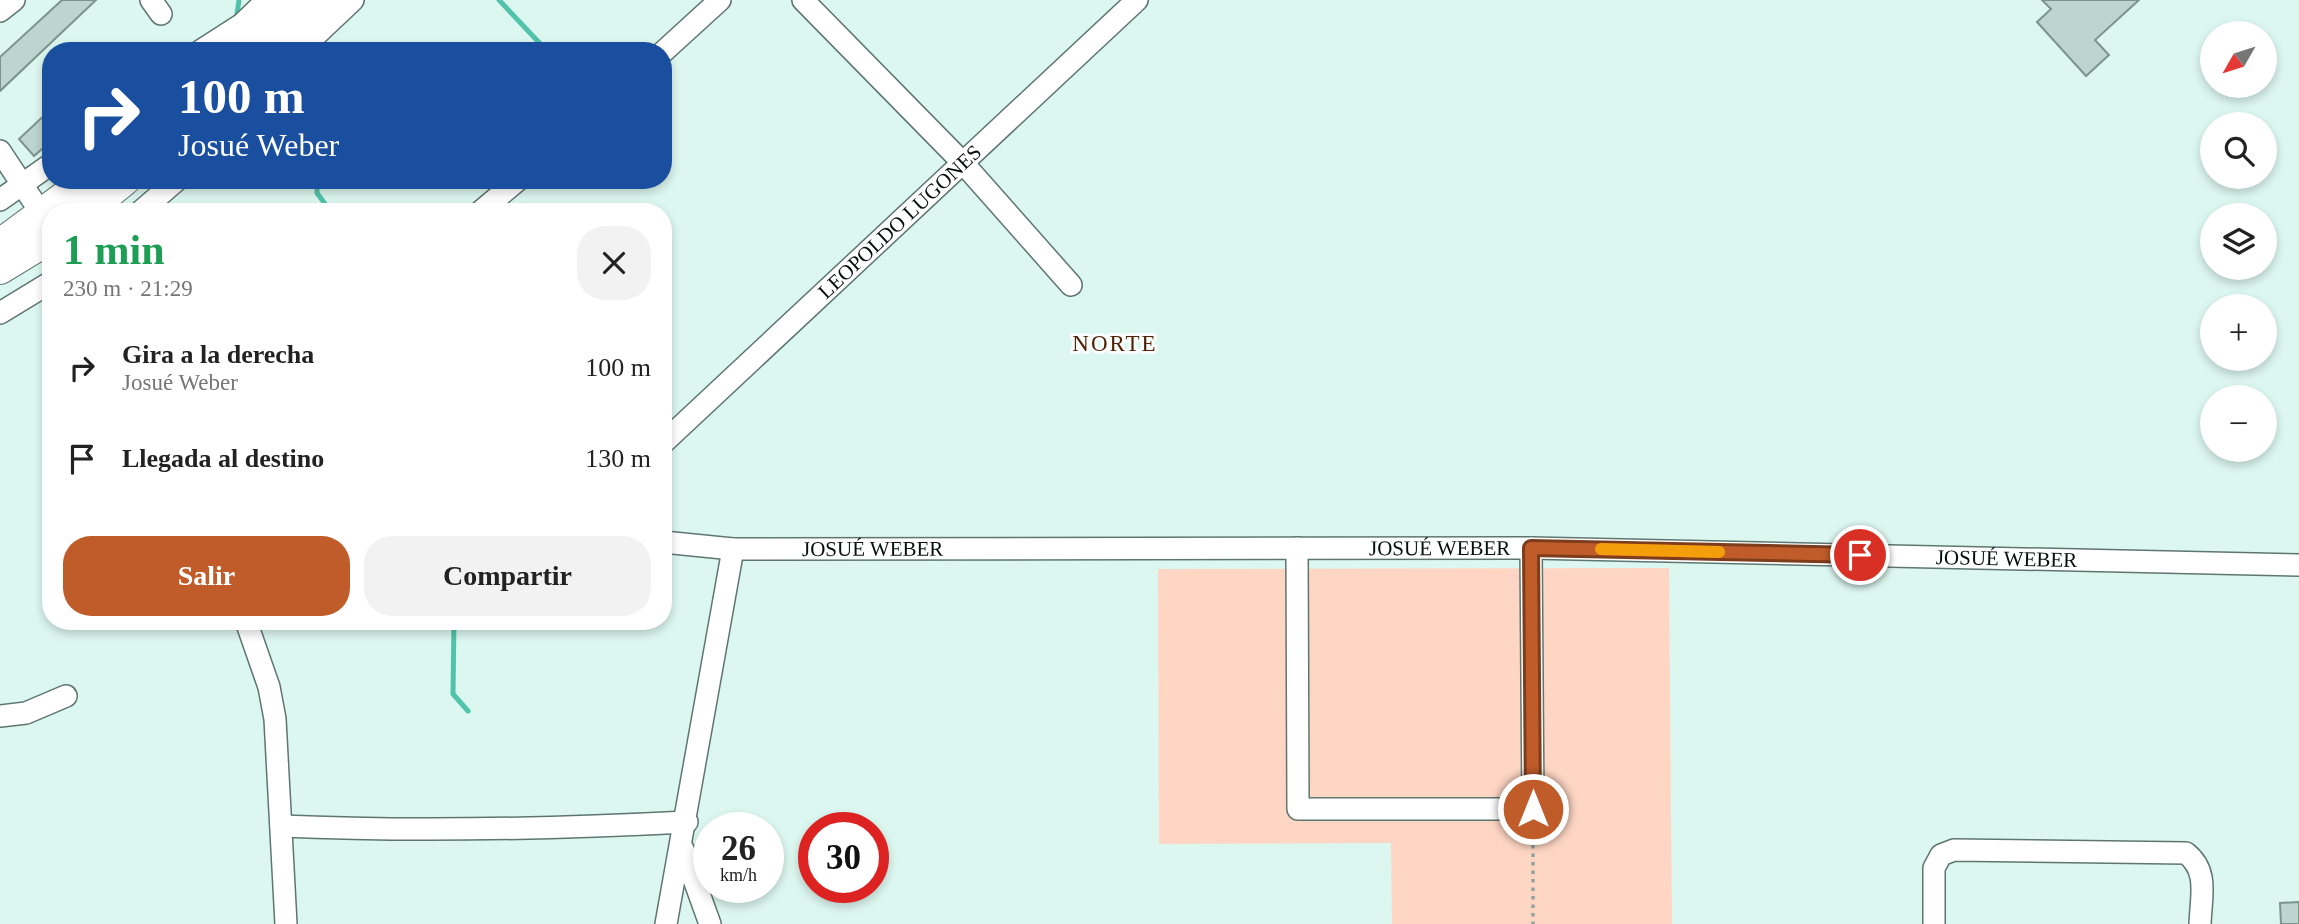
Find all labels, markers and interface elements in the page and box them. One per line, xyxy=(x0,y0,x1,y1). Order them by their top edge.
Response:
north arrow xyxy=(2200,21,2277,98)
map controls xyxy=(2200,21,2277,462)
text: 100 m xyxy=(178,69,305,124)
icon: right xyxy=(63,70,154,161)
button: search xyxy=(2200,112,2277,189)
text: Josué Weber xyxy=(178,127,339,163)
street label: LEOPOLDO LUGONES xyxy=(813,140,986,304)
button: layers xyxy=(2200,203,2277,280)
button: close xyxy=(577,226,651,300)
text: 1 min xyxy=(63,227,165,273)
text: 230 m · 21:29 xyxy=(63,276,193,301)
button: + xyxy=(2200,294,2277,371)
district label: NORTE xyxy=(1072,331,1158,356)
text: Gira a la derecha xyxy=(122,340,314,369)
icon: right xyxy=(63,349,101,387)
text: 100 m xyxy=(585,353,651,382)
text: Josué Weber xyxy=(122,370,238,395)
button: − xyxy=(2200,385,2277,462)
icon: arrive xyxy=(63,440,101,478)
text: Llegada al destino xyxy=(122,444,324,473)
text: 130 m xyxy=(585,444,651,473)
pin xyxy=(1830,525,1890,585)
button: Salir xyxy=(63,536,350,616)
button: Compartir xyxy=(364,536,651,616)
street label: JOSUÉ WEBER xyxy=(1369,536,1510,560)
icon: arrive xyxy=(1841,536,1879,574)
street label: JOSUÉ WEBER xyxy=(802,537,943,561)
street label: JOSUÉ WEBER xyxy=(1936,545,2078,572)
position arrow xyxy=(1496,772,1570,846)
speed limit sign: 30 xyxy=(798,812,889,903)
text: 26 xyxy=(721,829,756,868)
text: km/h xyxy=(720,865,757,885)

